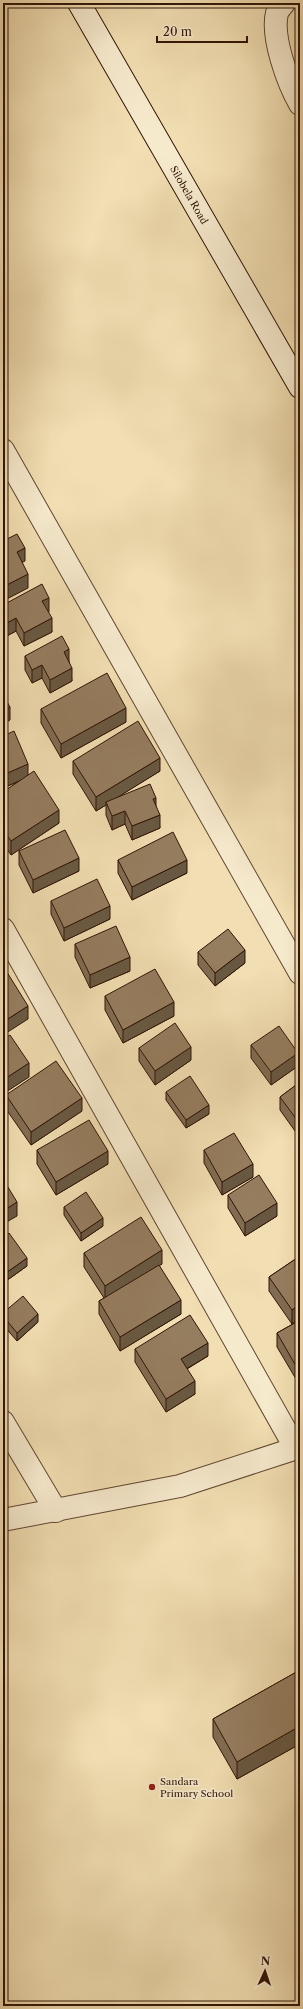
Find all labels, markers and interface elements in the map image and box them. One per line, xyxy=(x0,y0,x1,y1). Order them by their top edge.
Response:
scale bar xyxy=(157,18,247,44)
text: 20 m xyxy=(163,24,192,39)
street label: Silobela Road xyxy=(167,163,211,227)
place label: Sandara Primary School xyxy=(160,1775,233,1800)
marker: Sandara Primary School xyxy=(147,1782,157,1792)
north arrow xyxy=(245,1951,285,1991)
text: N xyxy=(260,1954,271,1968)

